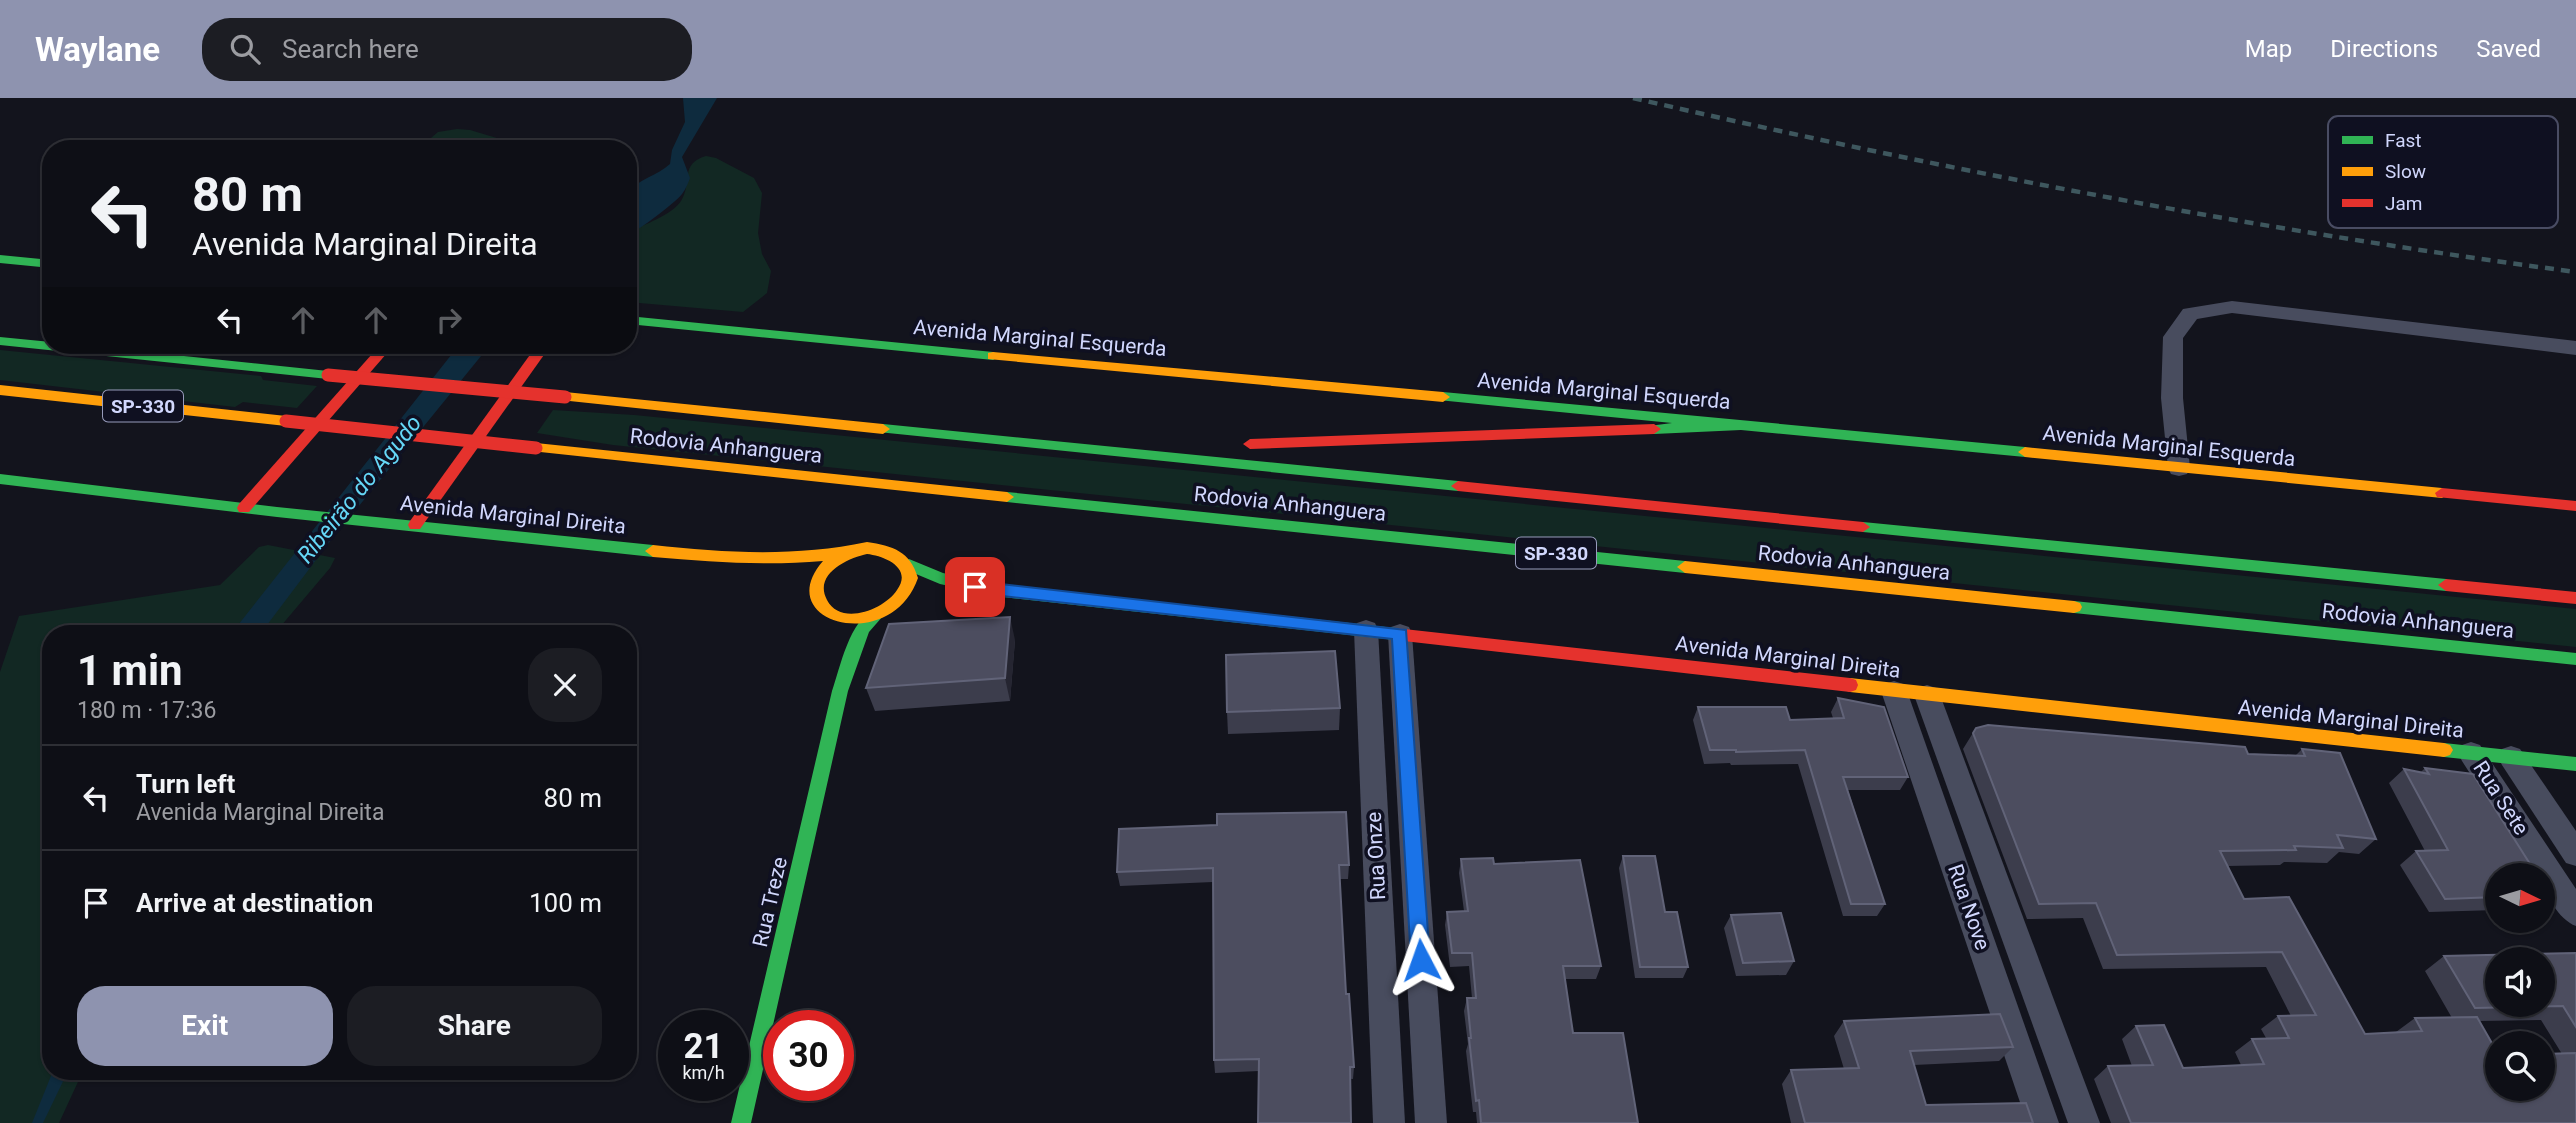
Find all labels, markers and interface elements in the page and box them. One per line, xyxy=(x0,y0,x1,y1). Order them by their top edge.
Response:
search box xyxy=(202,18,692,81)
text: Waylane xyxy=(35,30,160,69)
icon: search xyxy=(226,30,264,68)
text: Search here xyxy=(282,34,419,64)
text: Map xyxy=(2245,35,2292,63)
text: Directions xyxy=(2330,35,2438,63)
text: Saved xyxy=(2476,35,2541,63)
legend xyxy=(2328,116,2558,228)
text: Fast xyxy=(2385,129,2422,152)
text: Slow xyxy=(2385,160,2426,183)
text: 80 m xyxy=(192,166,303,223)
icon: left xyxy=(77,168,168,259)
text: Jam xyxy=(2385,192,2422,215)
text: Avenida Marginal Direita xyxy=(192,225,538,263)
icon: left xyxy=(211,301,249,339)
icon: ahead xyxy=(284,301,322,339)
icon: ahead xyxy=(357,301,395,339)
icon: right xyxy=(430,301,468,339)
street label: Avenida Marginal Esquerda xyxy=(912,315,1168,361)
street label: Avenida Marginal Esquerda xyxy=(1476,368,1732,414)
road number: SP-330 xyxy=(103,390,183,422)
water label: Ribeirão do Agudo xyxy=(292,410,427,569)
street label: Avenida Marginal Esquerda xyxy=(2041,421,2297,471)
street label: Rodovia Anhanguera xyxy=(629,424,823,468)
street label: Rodovia Anhanguera xyxy=(1193,482,1387,526)
street label: Avenida Marginal Direita xyxy=(399,491,627,539)
road number: SP-330 xyxy=(1516,538,1596,568)
street label: Rodovia Anhanguera xyxy=(1757,541,1951,585)
pin xyxy=(945,557,1005,617)
icon: arrive xyxy=(956,568,994,606)
street label: Rodovia Anhanguera xyxy=(2321,599,2515,643)
street label: Avenida Marginal Direita xyxy=(1674,631,1902,683)
text: 1 min xyxy=(77,646,183,695)
button: close xyxy=(528,648,602,722)
street label: Avenida Marginal Direita xyxy=(2237,695,2465,743)
text: 180 m · 17:36 xyxy=(77,697,216,724)
street label: Rua Sete xyxy=(2468,757,2534,839)
text: Turn left xyxy=(136,769,235,799)
icon: left xyxy=(77,779,115,817)
text: 80 m xyxy=(544,783,602,813)
text: Avenida Marginal Direita xyxy=(136,799,384,826)
street label: Rua Onze xyxy=(1362,811,1390,901)
street label: Rua Treze xyxy=(748,855,792,949)
street label: Rua Nove xyxy=(1943,861,1995,953)
north arrow xyxy=(2485,863,2555,933)
map controls xyxy=(2485,863,2555,1101)
icon: arrive xyxy=(77,884,115,922)
text: Arrive at destination xyxy=(136,888,373,918)
text: 100 m xyxy=(529,888,602,918)
position arrow xyxy=(1384,923,1458,997)
button: sound xyxy=(2485,947,2555,1017)
button: Exit xyxy=(77,986,333,1066)
button: Share xyxy=(347,986,602,1066)
speed limit sign: 30 xyxy=(763,1010,854,1101)
text: 21 xyxy=(683,1026,724,1067)
button: search xyxy=(2485,1031,2555,1101)
text: km/h xyxy=(682,1062,725,1083)

